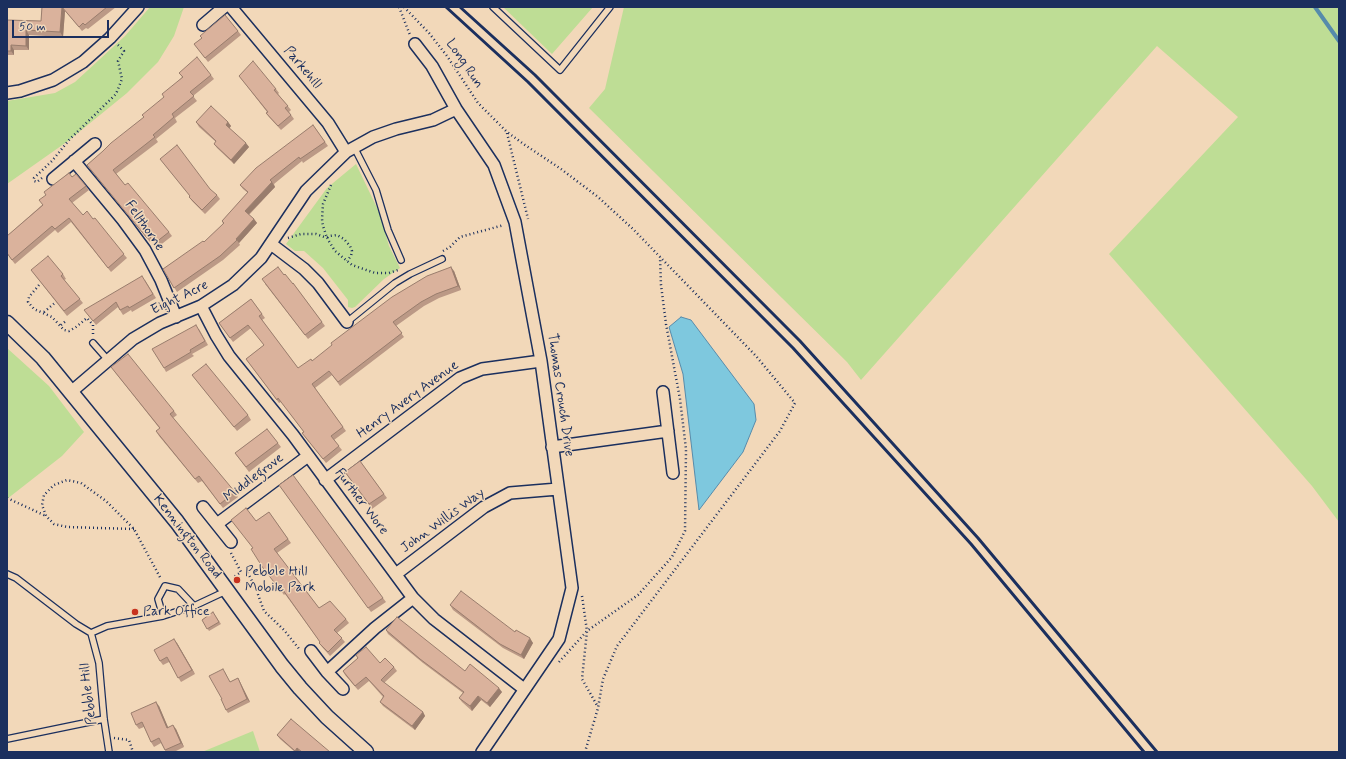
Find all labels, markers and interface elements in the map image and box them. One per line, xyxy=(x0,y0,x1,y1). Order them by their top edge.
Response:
scale bar xyxy=(14,12,111,38)
text: 50 m xyxy=(19,19,46,35)
street label: Long Run xyxy=(441,36,487,92)
street label: Parkehill xyxy=(279,43,325,93)
street label: Fellthorne xyxy=(121,197,167,255)
street label: Eight Acre xyxy=(149,277,211,319)
street label: Thomas Crouch Drive xyxy=(543,332,577,458)
street label: Henry Avery Avenue xyxy=(354,357,462,443)
street label: Middlegrove xyxy=(221,450,287,506)
street label: Further Wore xyxy=(330,465,392,539)
street label: John Willis Way xyxy=(398,485,488,557)
street label: Kennington Road xyxy=(149,492,225,582)
place label: Pebble Hill Mobile Park xyxy=(245,564,315,596)
marker: Pebble Hill Mobile Park xyxy=(232,575,242,585)
place label: Park Office xyxy=(143,604,210,620)
marker: Park Office xyxy=(130,607,140,617)
street label: Pebble Hill xyxy=(77,662,101,726)

